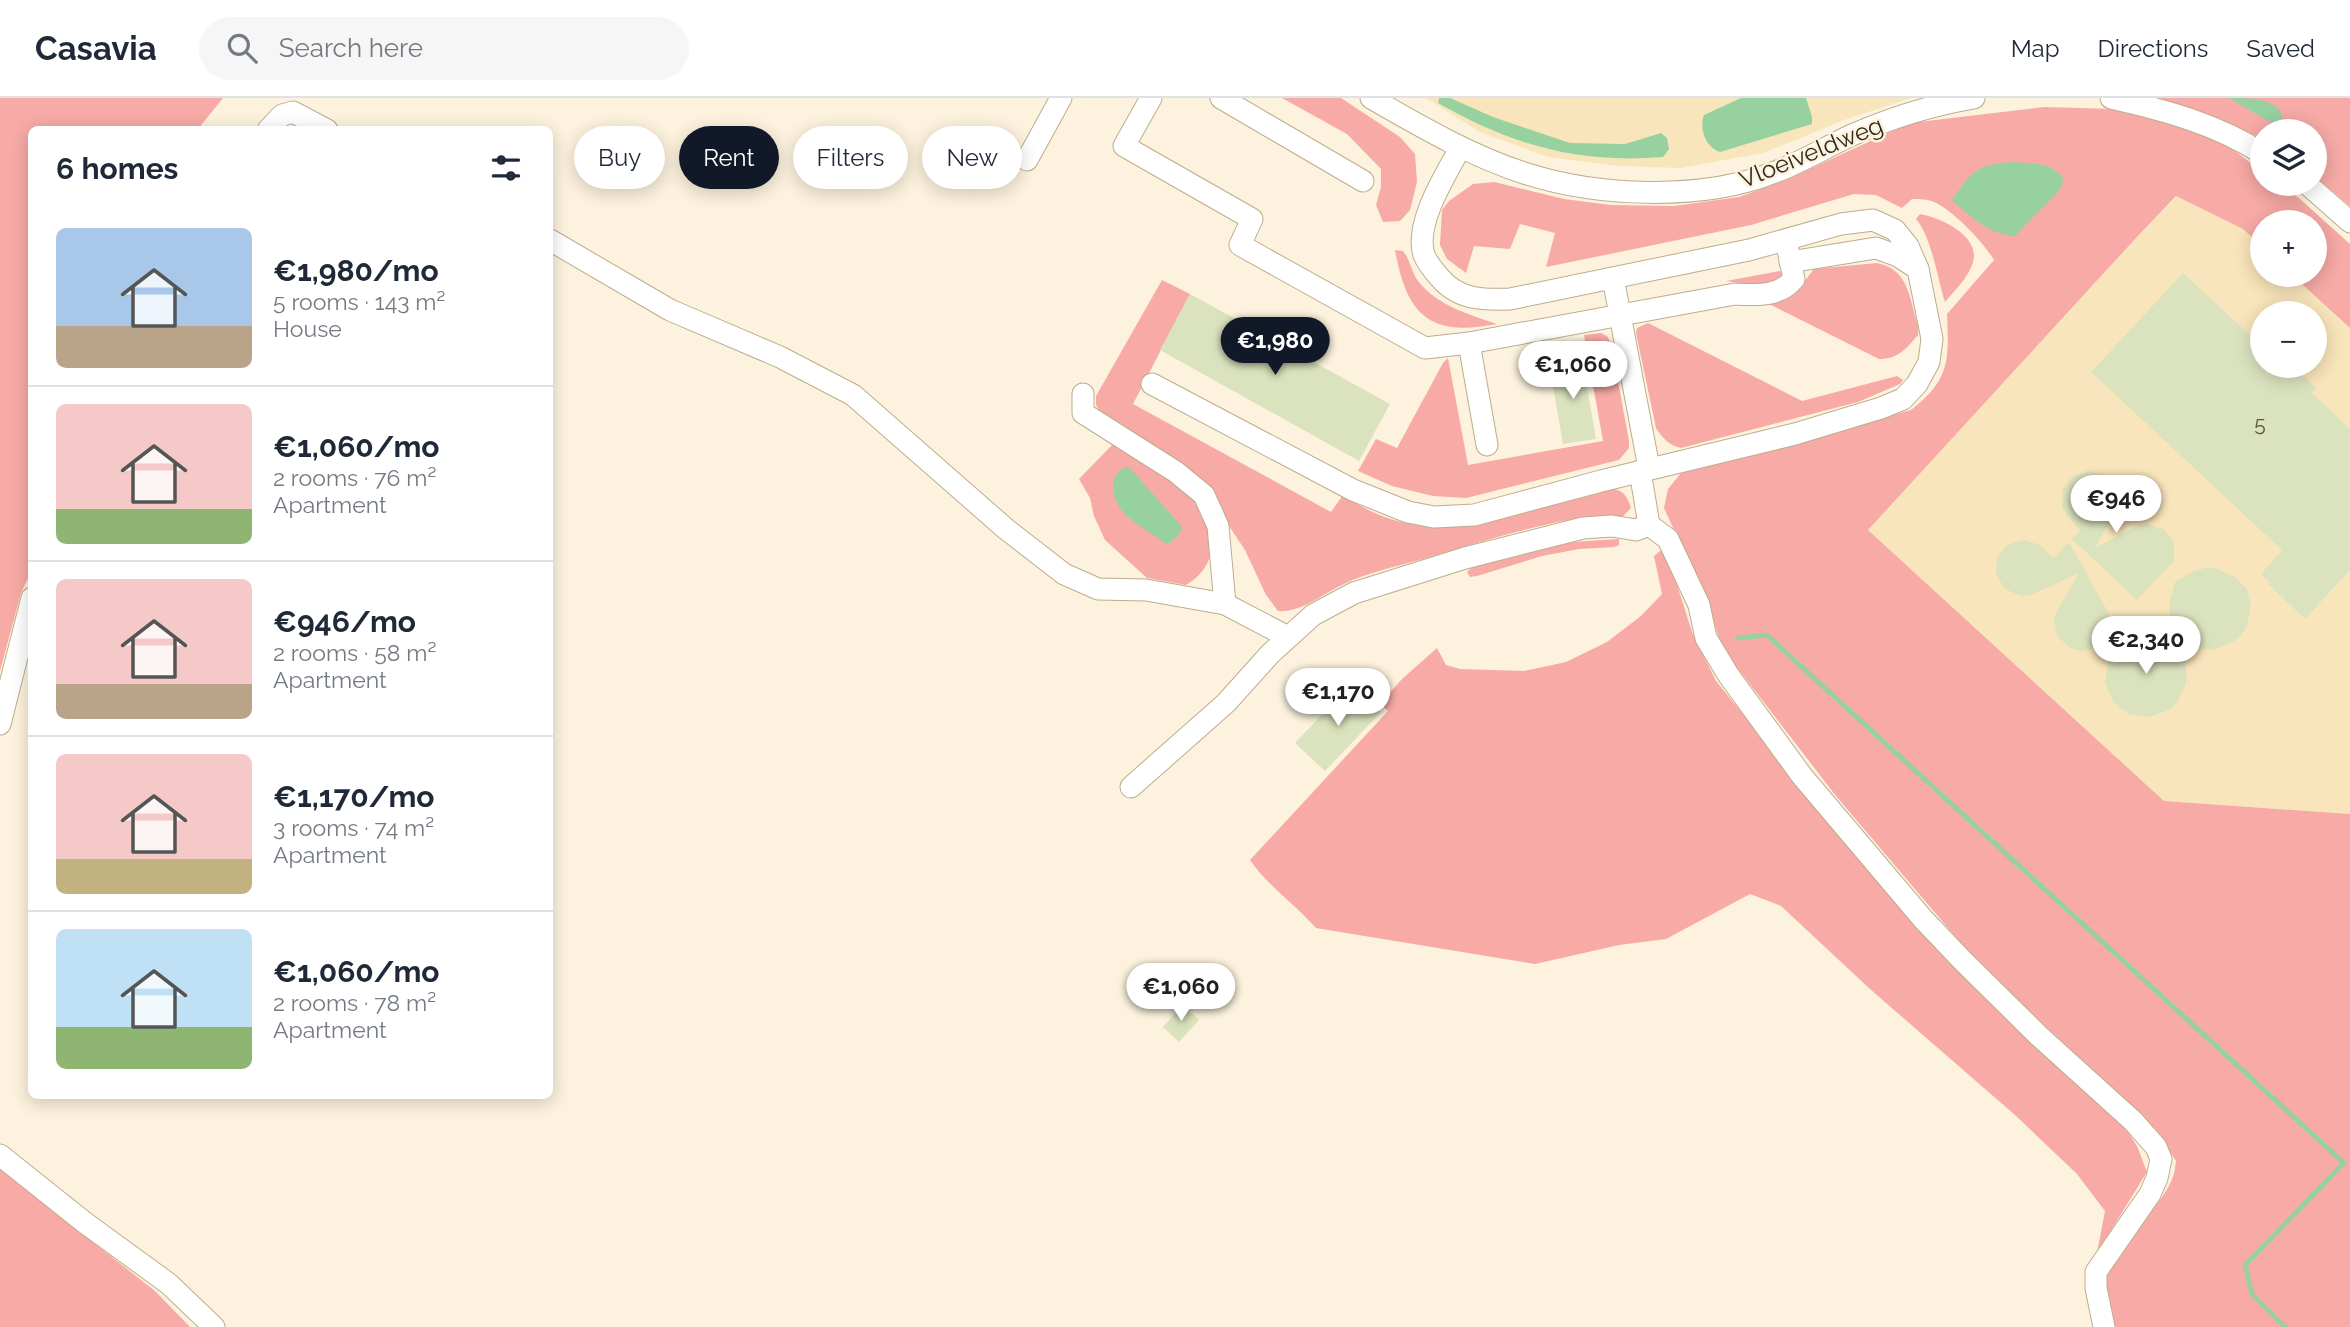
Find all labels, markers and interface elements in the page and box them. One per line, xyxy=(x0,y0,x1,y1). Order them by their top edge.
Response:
search box xyxy=(199,17,689,80)
text: Casavia xyxy=(35,29,157,68)
icon: search xyxy=(223,29,261,67)
text: Search here xyxy=(279,33,423,63)
text: Map xyxy=(2011,34,2060,63)
text: Directions xyxy=(2098,34,2208,63)
text: Saved xyxy=(2246,34,2315,63)
street label: Vloeiveldweg xyxy=(1735,110,1887,194)
map controls xyxy=(2250,119,2327,378)
button: layers xyxy=(2250,119,2327,196)
chip: Buy xyxy=(574,126,665,189)
chip: Rent xyxy=(679,126,779,189)
chip: Filters xyxy=(793,126,908,189)
chip: New xyxy=(922,126,1022,189)
icon: filters xyxy=(487,149,525,187)
text: 6 homes xyxy=(56,151,178,186)
button: + xyxy=(2250,210,2327,287)
text: €1,980/mo xyxy=(273,253,439,288)
icon: home xyxy=(112,256,196,340)
text: 5 rooms · 143 m² xyxy=(273,288,445,315)
button: − xyxy=(2250,301,2327,378)
text: House xyxy=(273,315,342,342)
pin: €1,980 xyxy=(1218,317,1332,377)
text: €1,980 xyxy=(1237,326,1313,353)
pin: €1,060 xyxy=(1516,342,1630,401)
text: €1,060 xyxy=(1534,350,1612,377)
house number: 5 xyxy=(2254,411,2266,436)
text: €1,060/mo xyxy=(273,429,440,464)
icon: home xyxy=(112,432,196,516)
text: 2 rooms · 76 m² xyxy=(273,464,436,491)
pin: €946 xyxy=(2075,476,2157,535)
text: €946 xyxy=(2087,484,2146,511)
text: Apartment xyxy=(273,491,387,518)
text: €946/mo xyxy=(273,604,416,639)
icon: home xyxy=(112,607,196,691)
pin: €2,340 xyxy=(2089,616,2203,676)
text: €2,340 xyxy=(2108,625,2184,652)
text: 2 rooms · 58 m² xyxy=(273,639,436,666)
text: Apartment xyxy=(273,666,387,693)
pin: €1,170 xyxy=(1281,668,1395,728)
text: €1,170 xyxy=(1301,677,1375,704)
text: €1,170/mo xyxy=(273,779,435,814)
icon: home xyxy=(112,782,196,866)
text: 3 rooms · 74 m² xyxy=(273,814,434,841)
text: Apartment xyxy=(273,841,387,868)
text: €1,060/mo xyxy=(273,954,440,989)
icon: home xyxy=(112,957,196,1041)
pin: €1,060 xyxy=(1124,964,1238,1023)
text: €1,060 xyxy=(1142,972,1220,999)
text: 2 rooms · 78 m² xyxy=(273,989,436,1016)
text: Apartment xyxy=(273,1016,387,1043)

